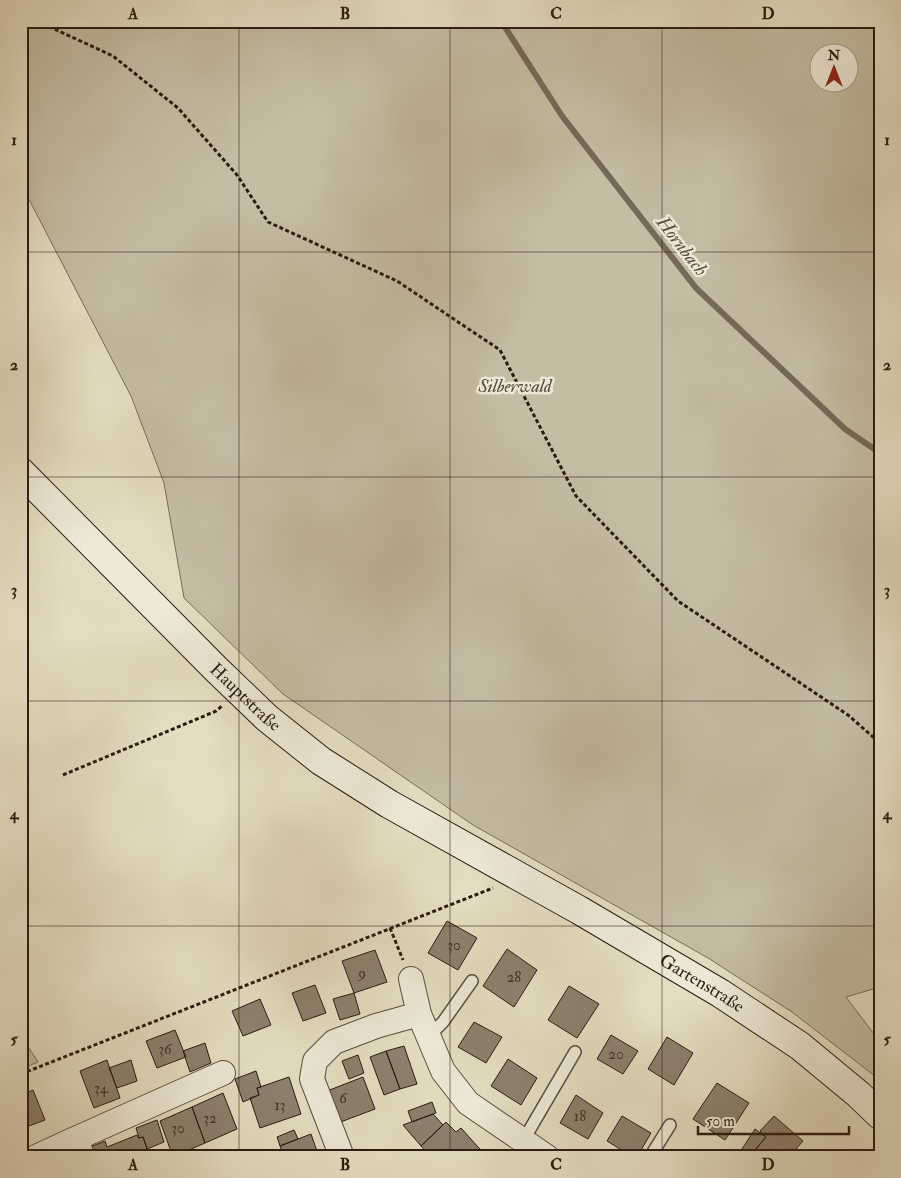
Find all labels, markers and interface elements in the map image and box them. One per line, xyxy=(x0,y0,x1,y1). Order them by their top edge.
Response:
text: A xyxy=(127,4,139,24)
text: B xyxy=(340,4,350,24)
text: C xyxy=(550,4,562,24)
text: D xyxy=(761,4,775,24)
north arrow xyxy=(808,42,858,92)
text: N xyxy=(827,47,841,64)
text: 1 xyxy=(11,130,17,150)
text: 1 xyxy=(884,130,890,150)
water label: Hornbach xyxy=(650,210,713,281)
text: 2 xyxy=(10,355,18,375)
text: 2 xyxy=(883,355,891,375)
park label: Silberwald xyxy=(477,375,553,398)
text: 3 xyxy=(11,580,17,600)
text: 3 xyxy=(884,580,890,600)
street label: Hauptstraße xyxy=(205,658,286,737)
text: 4 xyxy=(9,804,20,824)
text: 4 xyxy=(882,804,893,824)
house number: 30 xyxy=(447,936,461,955)
street label: Gartenstraße xyxy=(655,948,749,1018)
house number: 9 xyxy=(357,964,366,983)
house number: 28 xyxy=(507,968,521,987)
text: 5 xyxy=(10,1029,18,1049)
text: 5 xyxy=(883,1029,891,1049)
house number: 36 xyxy=(158,1040,173,1059)
house number: 20 xyxy=(608,1045,624,1064)
house number: 34 xyxy=(94,1079,109,1098)
house number: 6 xyxy=(339,1089,348,1108)
house number: 13 xyxy=(274,1096,286,1115)
scale bar xyxy=(698,1103,850,1135)
house number: 18 xyxy=(574,1107,586,1126)
house number: 32 xyxy=(203,1109,217,1128)
text: 50 m xyxy=(706,1112,735,1131)
house number: 30 xyxy=(171,1119,185,1138)
text: A xyxy=(127,1155,139,1175)
text: B xyxy=(340,1155,350,1175)
text: C xyxy=(550,1155,562,1175)
text: D xyxy=(761,1155,775,1175)

